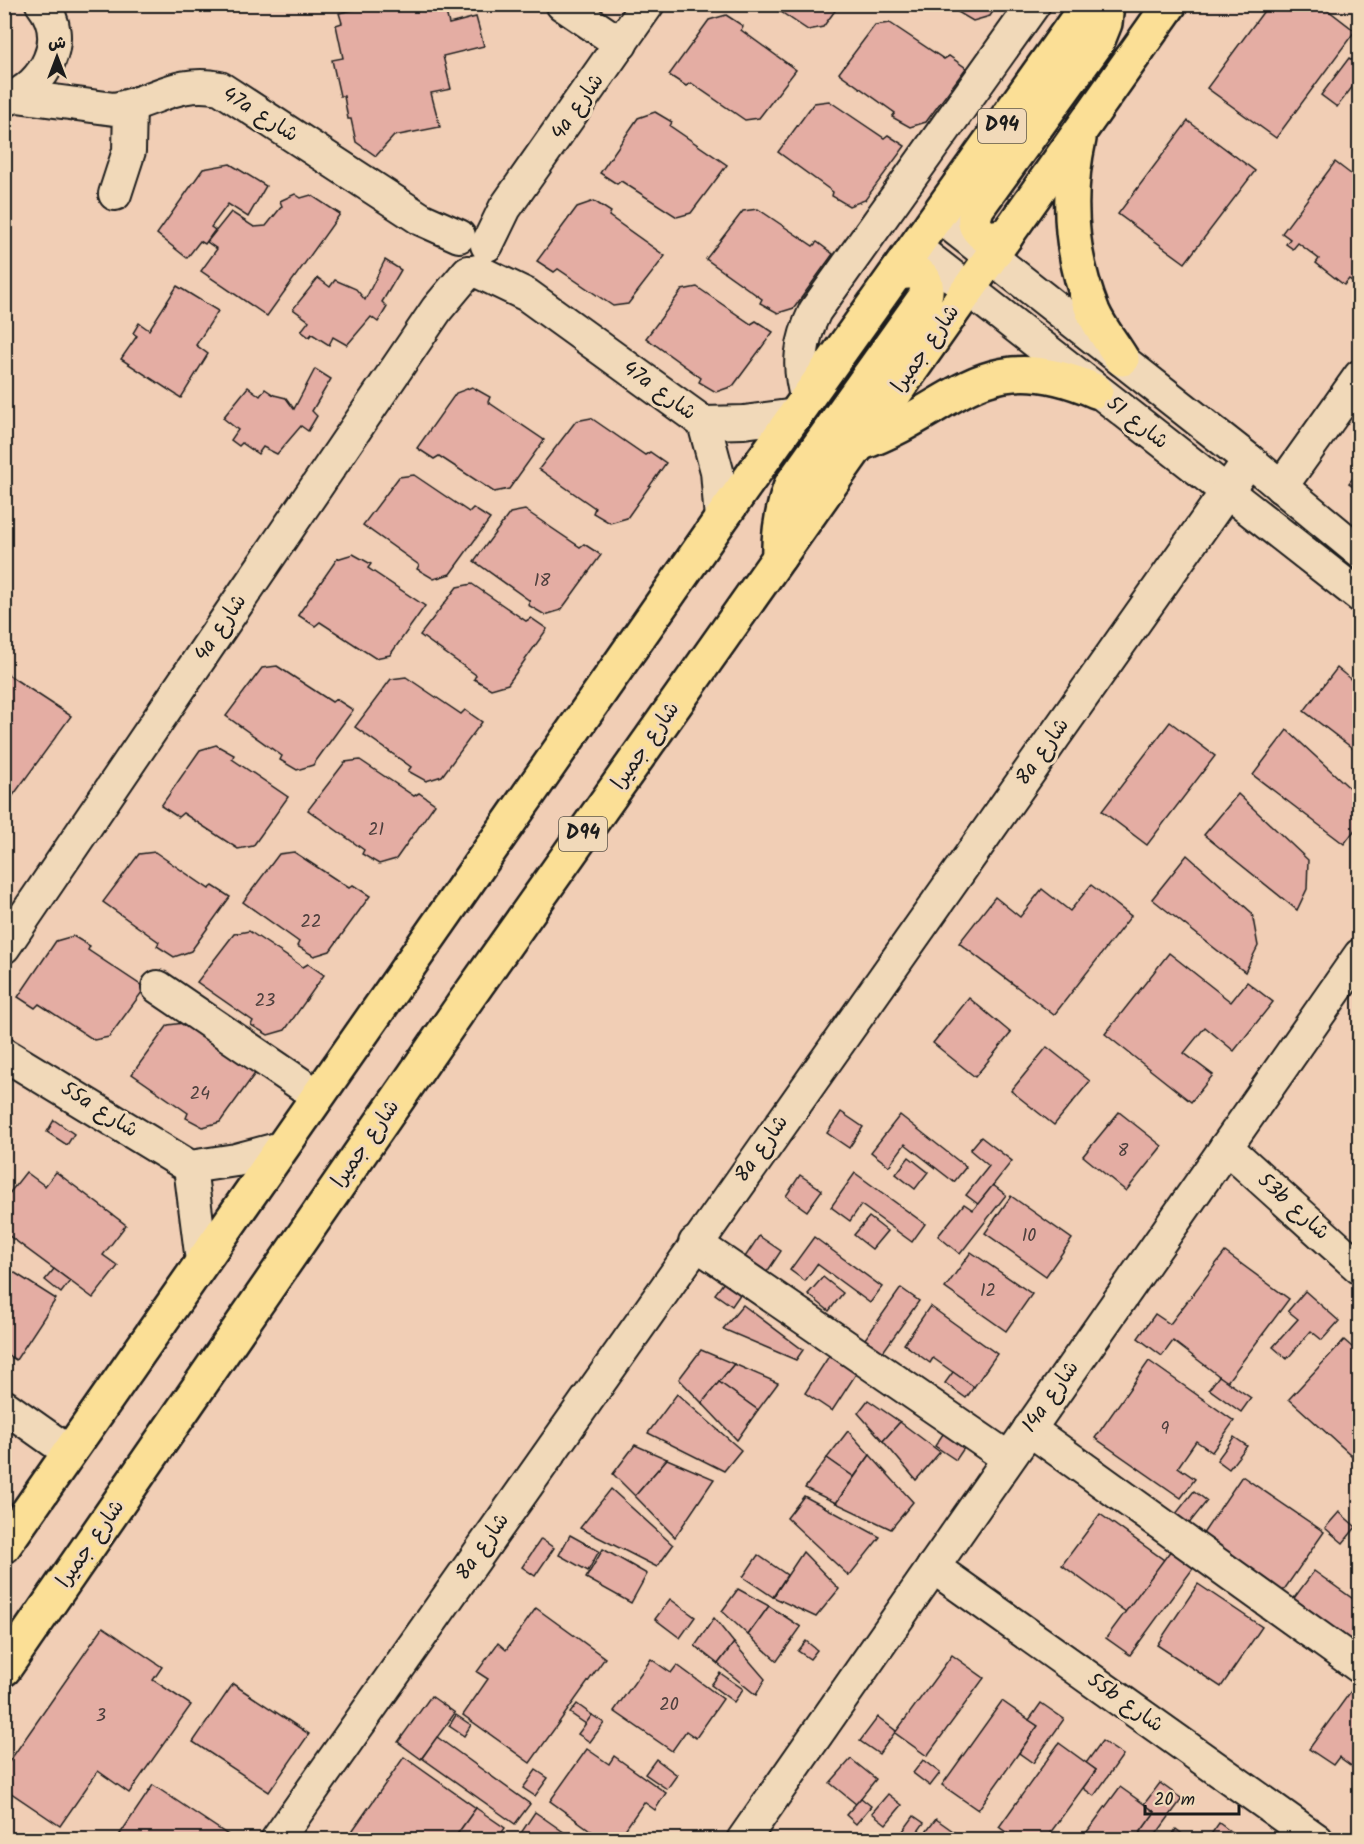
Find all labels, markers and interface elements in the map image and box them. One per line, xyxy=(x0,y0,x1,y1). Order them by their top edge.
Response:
north arrow xyxy=(27,27,87,87)
text: ش xyxy=(48,31,66,56)
street label: 4a شارع xyxy=(543,67,613,147)
street label: 47a شارع xyxy=(215,78,305,152)
road number: D94 xyxy=(978,109,1026,143)
street label: شارع جميرا xyxy=(883,298,969,400)
street label: 47a شارع xyxy=(615,353,703,429)
street label: شارع 51 xyxy=(1099,388,1175,458)
house number: 18 xyxy=(534,567,550,596)
street label: 4a شارع xyxy=(186,588,256,668)
street label: شارع جميرا xyxy=(603,695,689,797)
street label: 8a شارع xyxy=(1008,711,1078,793)
house number: 21 xyxy=(368,816,384,845)
road number: D94 xyxy=(559,817,607,851)
house number: 22 xyxy=(301,908,321,937)
house number: 23 xyxy=(255,987,275,1016)
street label: 55a شارع xyxy=(54,1073,144,1147)
house number: 24 xyxy=(190,1080,210,1109)
street label: شارع جميرا xyxy=(323,1093,409,1195)
street label: 8a شارع xyxy=(727,1108,797,1190)
house number: 8 xyxy=(1118,1137,1129,1166)
street label: 53b شارع xyxy=(1249,1165,1337,1249)
house number: 10 xyxy=(1022,1222,1036,1251)
house number: 12 xyxy=(980,1277,996,1306)
street label: 14a شارع xyxy=(1014,1354,1088,1440)
house number: 9 xyxy=(1161,1415,1170,1444)
street label: شارع جميرا xyxy=(48,1493,134,1595)
street label: 8a شارع xyxy=(448,1506,518,1588)
street label: 55b شارع xyxy=(1080,1664,1170,1742)
house number: 20 xyxy=(659,1691,679,1720)
house number: 3 xyxy=(96,1702,106,1731)
scale bar xyxy=(1145,1778,1240,1816)
text: 20 m xyxy=(1154,1786,1195,1815)

